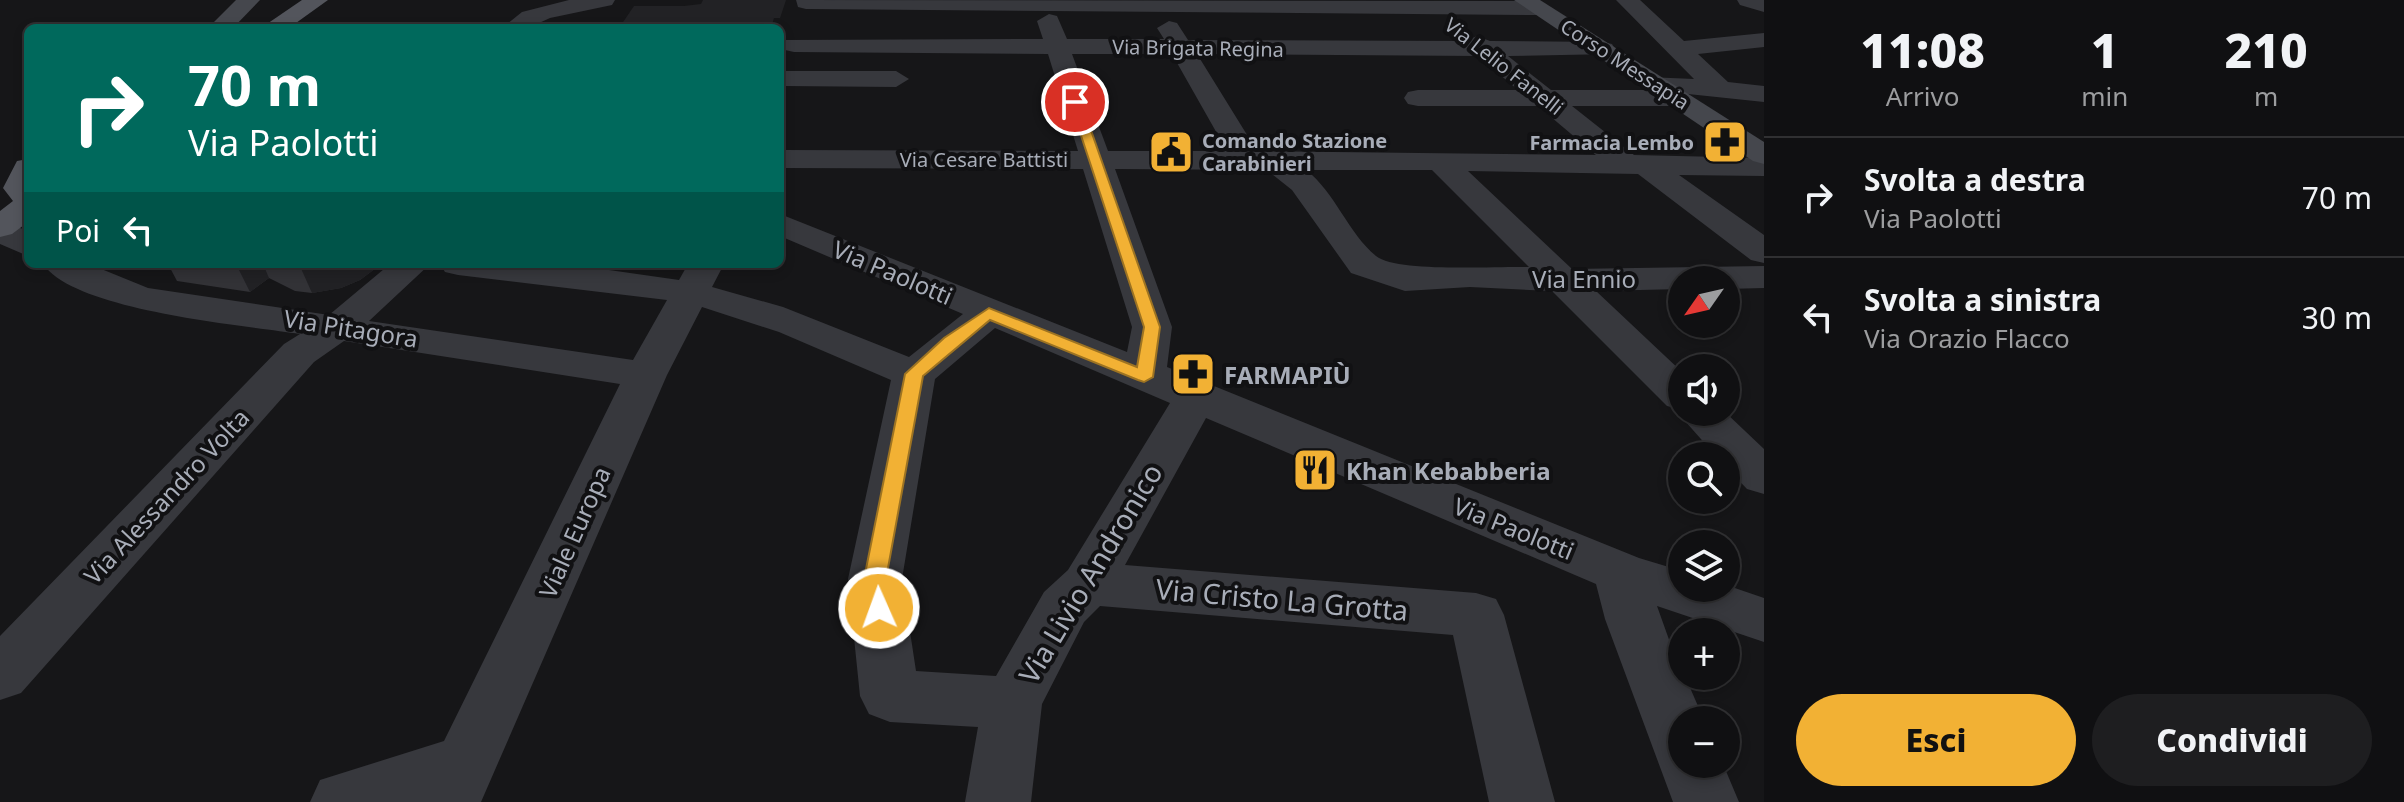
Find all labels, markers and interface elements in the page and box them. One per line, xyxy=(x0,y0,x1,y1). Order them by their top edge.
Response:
street label: Via Lelio Fanelli xyxy=(1439,11,1569,121)
street label: Corso Messapia xyxy=(1555,12,1695,116)
text: 11:08 xyxy=(1860,17,1985,82)
text: 1 xyxy=(2091,17,2119,82)
text: 210 xyxy=(2225,17,2308,82)
street label: Via Brigata Regina xyxy=(1112,33,1284,63)
text: 70 m xyxy=(188,46,321,122)
icon: right xyxy=(56,56,160,160)
pin xyxy=(1041,68,1109,136)
text: Arrivo xyxy=(1886,78,1959,114)
text: min xyxy=(2081,78,2128,114)
text: m xyxy=(2254,78,2278,114)
icon: arrive xyxy=(1053,80,1097,124)
text: Via Paolotti xyxy=(188,118,379,167)
pharmacy icon: Farmacia Lembo xyxy=(1701,118,1749,166)
place label: Comando Stazione Carabinieri xyxy=(1202,127,1387,177)
public building icon: Comando Stazione Carabinieri xyxy=(1147,128,1195,176)
place label: Farmacia Lembo xyxy=(1529,129,1694,156)
street label: Via Cesare Battisti xyxy=(900,146,1068,173)
text: Svolta a destra xyxy=(1864,159,2086,200)
icon: right xyxy=(1796,175,1840,219)
text: 70 m xyxy=(2302,177,2372,218)
text: Via Paolotti xyxy=(1864,200,2002,236)
icon: left xyxy=(116,208,160,252)
text: Poi xyxy=(56,210,100,251)
street label: Via Paolotti xyxy=(828,232,958,312)
street label: Via Ennio xyxy=(1532,262,1636,295)
north arrow xyxy=(1668,266,1740,338)
map controls xyxy=(1668,266,1740,778)
text: Svolta a sinistra xyxy=(1864,279,2101,320)
icon: left xyxy=(1796,295,1840,339)
text: 30 m xyxy=(2302,297,2372,338)
street label: Via Pitagora xyxy=(282,301,420,355)
text: Via Orazio Flacco xyxy=(1864,320,2070,356)
pharmacy icon: FARMAPIÙ xyxy=(1169,350,1217,398)
button: sound xyxy=(1668,354,1740,426)
place label: FARMAPIÙ xyxy=(1224,358,1351,391)
street label: Via Alessandro Volta xyxy=(76,401,256,591)
button: search xyxy=(1668,442,1740,514)
restaurant icon: Khan Kebabberia xyxy=(1291,446,1339,494)
place label: Khan Kebabberia xyxy=(1346,454,1551,487)
street label: Via Livio Andronico xyxy=(1009,456,1171,690)
street label: Viale Europa xyxy=(530,461,618,603)
street label: Via Paolotti xyxy=(1449,489,1579,567)
button: layers xyxy=(1668,530,1740,602)
position arrow xyxy=(837,566,921,650)
street label: Via Cristo La Grotta xyxy=(1154,569,1410,629)
button: + xyxy=(1668,618,1740,690)
button: Esci xyxy=(1796,694,2076,786)
button: Condividi xyxy=(2092,694,2372,786)
button: − xyxy=(1668,706,1740,778)

